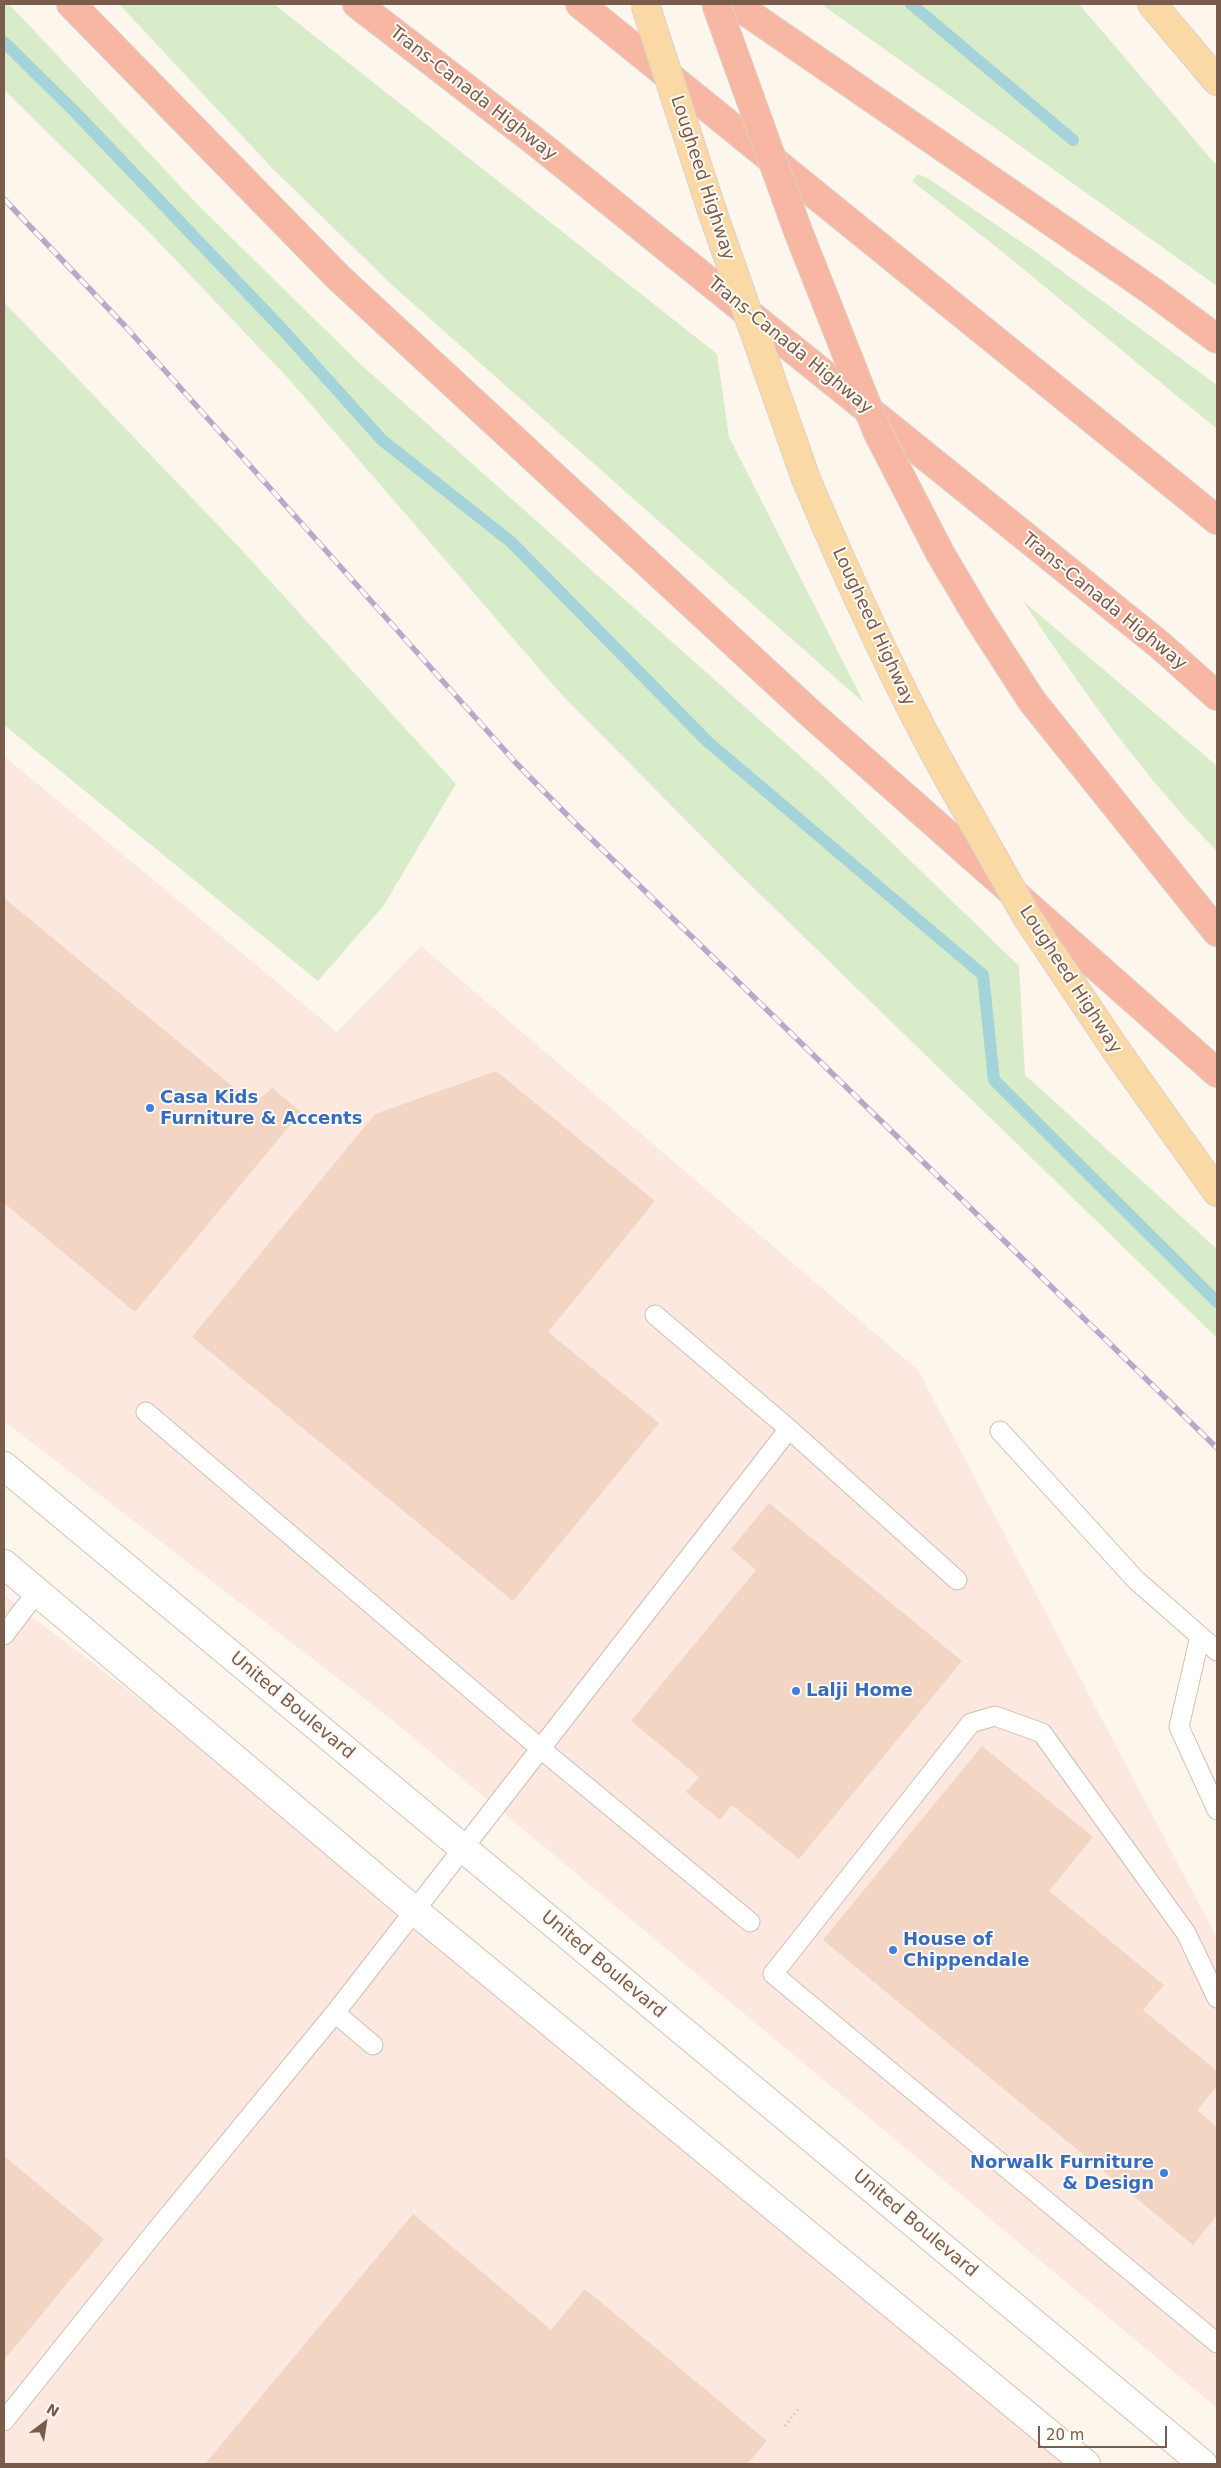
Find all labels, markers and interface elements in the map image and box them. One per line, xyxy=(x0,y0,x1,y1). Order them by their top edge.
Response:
street label: Trans-Canada Highway xyxy=(385,22,561,166)
street label: Lougheed Highway xyxy=(665,93,739,263)
street label: Trans-Canada Highway xyxy=(703,273,877,419)
street label: Trans-Canada Highway xyxy=(1017,529,1191,675)
street label: Lougheed Highway xyxy=(827,544,919,710)
street label: Lougheed Highway xyxy=(1014,902,1126,1058)
place label: Casa Kids Furniture & Accents xyxy=(160,1087,362,1130)
marker: Casa Kids Furniture & Accents xyxy=(144,1102,156,1114)
street label: United Boulevard xyxy=(225,1648,359,1764)
place label: Lalji Home xyxy=(806,1680,913,1702)
marker: Lalji Home xyxy=(790,1685,802,1697)
street label: United Boulevard xyxy=(536,1907,670,2023)
place label: House of Chippendale xyxy=(903,1929,1029,1972)
marker: House of Chippendale xyxy=(887,1944,899,1956)
place label: Norwalk Furniture & Design xyxy=(970,2152,1154,2194)
street label: United Boulevard xyxy=(848,2166,982,2282)
marker: Norwalk Furniture & Design xyxy=(1158,2167,1170,2179)
north arrow xyxy=(20,2398,70,2448)
text: N xyxy=(44,2400,62,2420)
scale bar xyxy=(1041,2416,1170,2448)
text: 20 m xyxy=(1046,2426,1084,2444)

